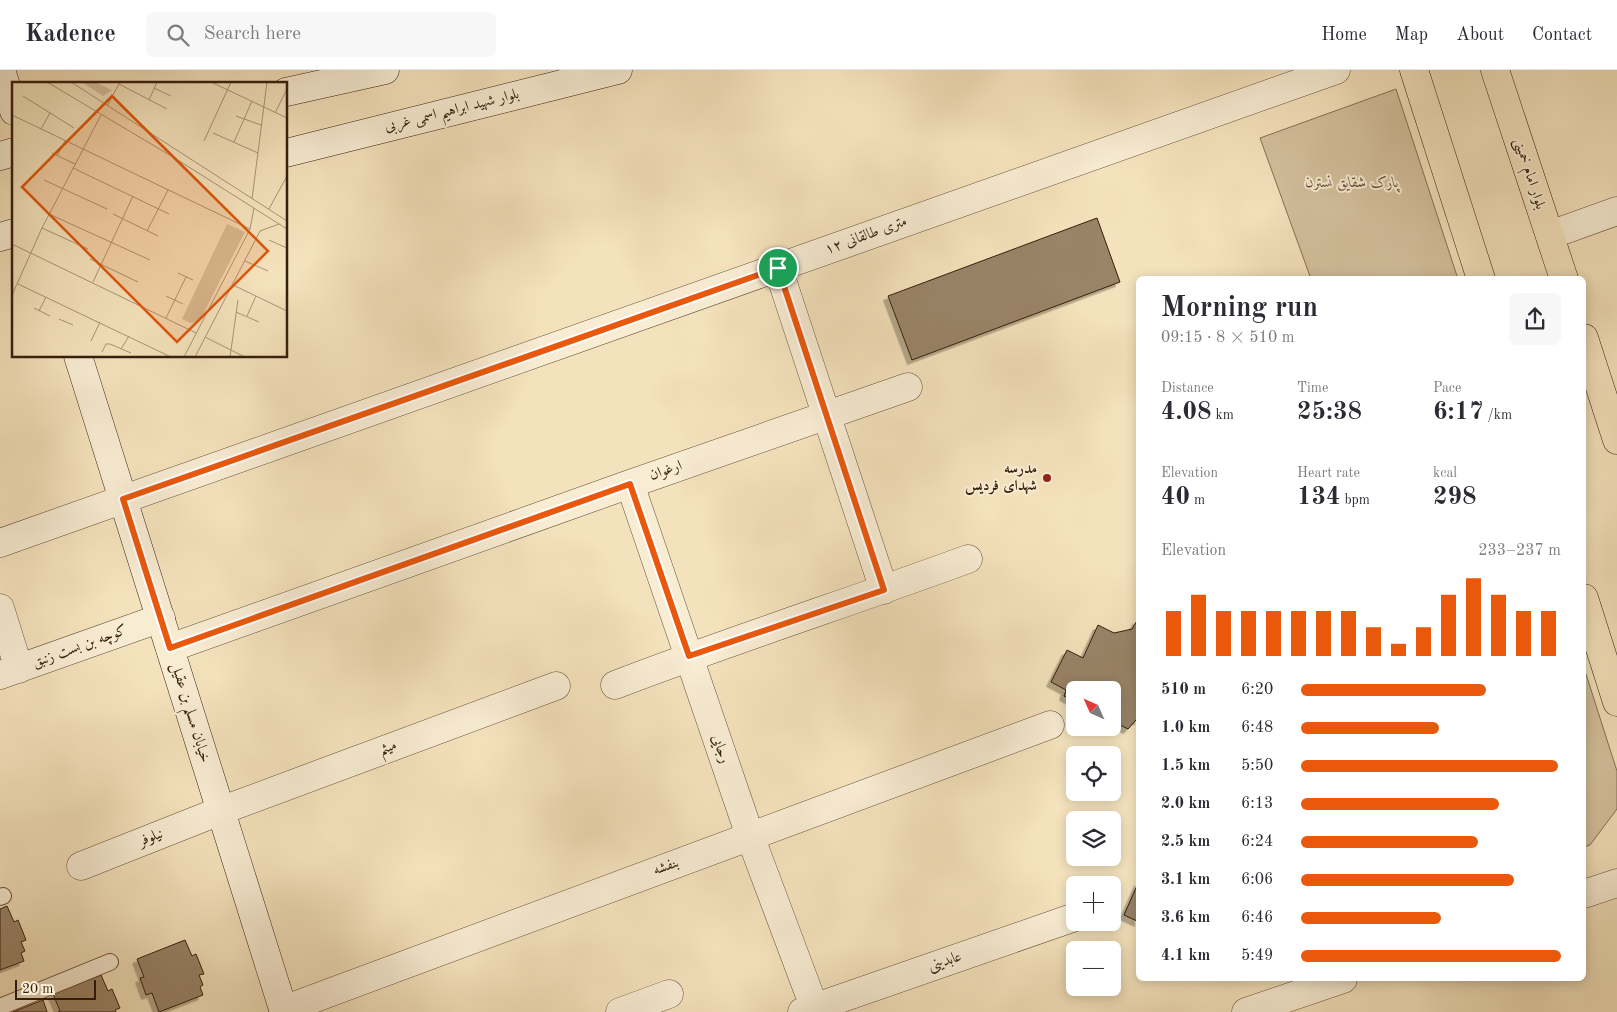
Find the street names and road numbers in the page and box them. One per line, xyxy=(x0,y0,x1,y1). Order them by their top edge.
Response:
street label: بلوار شهید ابراهیم اسمی غربی xyxy=(383,87,522,141)
street label: بلوار امام خمینی xyxy=(1507,137,1548,213)
street label: ۱۲ متری طالقانی xyxy=(823,214,909,258)
street label: ارغوان xyxy=(648,458,684,484)
street label: کوچه بن بست زنبق xyxy=(30,622,130,673)
street label: خیابان مسلم بن عقیل xyxy=(162,661,213,766)
street label: رجایی xyxy=(707,733,732,766)
street label: میثم xyxy=(377,738,401,764)
street label: نیلوفر xyxy=(135,827,166,851)
street label: بنفشه xyxy=(651,855,681,879)
street label: عابدینی xyxy=(926,949,964,976)

